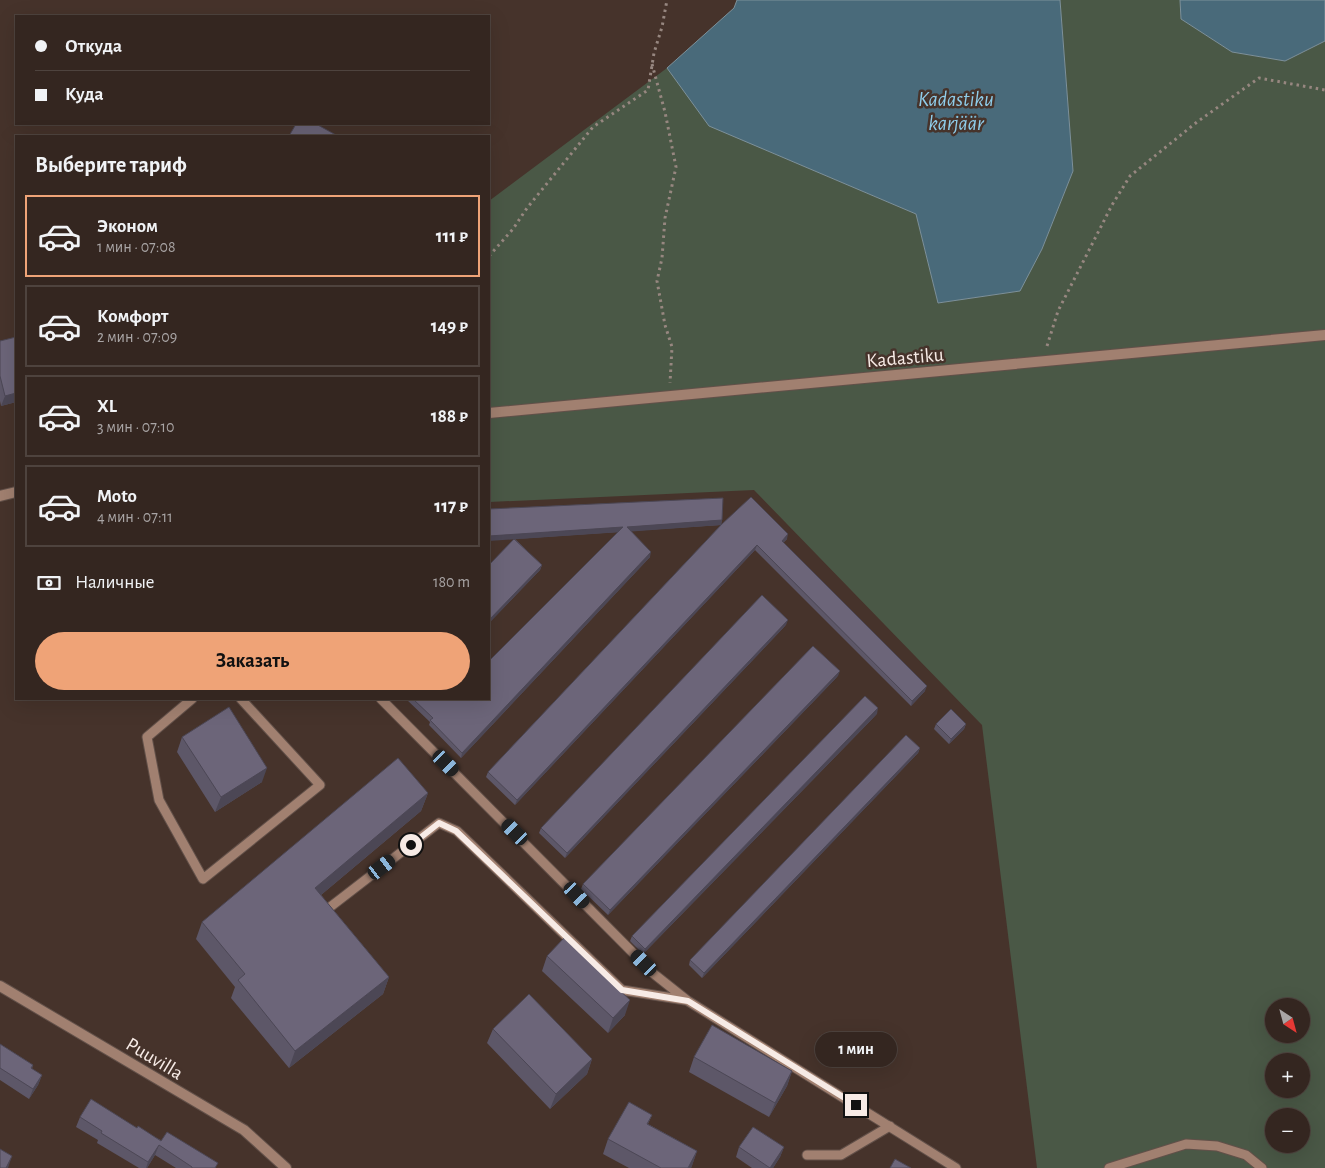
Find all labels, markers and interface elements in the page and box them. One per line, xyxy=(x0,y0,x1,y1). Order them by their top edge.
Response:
text: Откуда xyxy=(65,37,122,56)
text: Куда xyxy=(65,85,104,104)
water label: Kadastiku karjäär xyxy=(918,89,994,134)
text: Выберите тариф xyxy=(35,154,187,176)
icon: car xyxy=(37,214,82,259)
text: Эконом xyxy=(97,217,158,236)
text: 111 ₽ xyxy=(436,227,468,246)
text: 1 мин · 07:08 xyxy=(97,239,175,255)
icon: car xyxy=(37,304,82,349)
text: Комфорт xyxy=(97,307,168,326)
text: 149 ₽ xyxy=(431,317,468,336)
text: 2 мин · 07:09 xyxy=(97,329,177,345)
street label: Kadastiku xyxy=(866,345,945,371)
icon: car xyxy=(37,394,82,439)
text: XL xyxy=(97,397,117,416)
text: 188 ₽ xyxy=(431,407,468,426)
text: 3 мин · 07:10 xyxy=(97,419,175,435)
icon: car xyxy=(37,484,82,529)
text: Moto xyxy=(97,487,137,506)
text: 117 ₽ xyxy=(434,497,468,516)
text: 4 мин · 07:11 xyxy=(97,509,173,525)
icon: cash xyxy=(35,569,63,597)
text: Наличные xyxy=(75,573,155,592)
text: 180 m xyxy=(433,574,470,590)
button: Заказать xyxy=(35,632,470,690)
car xyxy=(430,747,461,779)
car xyxy=(499,816,530,848)
route start xyxy=(400,834,422,856)
car xyxy=(365,852,398,882)
car xyxy=(561,879,592,911)
car xyxy=(628,947,659,979)
north arrow xyxy=(1265,998,1310,1042)
map controls xyxy=(1265,998,1310,1153)
callout: 1 мин xyxy=(815,1032,897,1068)
street label: Puuvilla xyxy=(122,1034,187,1084)
text: 1 мин xyxy=(838,1041,874,1057)
button: + xyxy=(1265,1053,1310,1098)
route end xyxy=(845,1094,867,1116)
button: − xyxy=(1265,1108,1310,1153)

